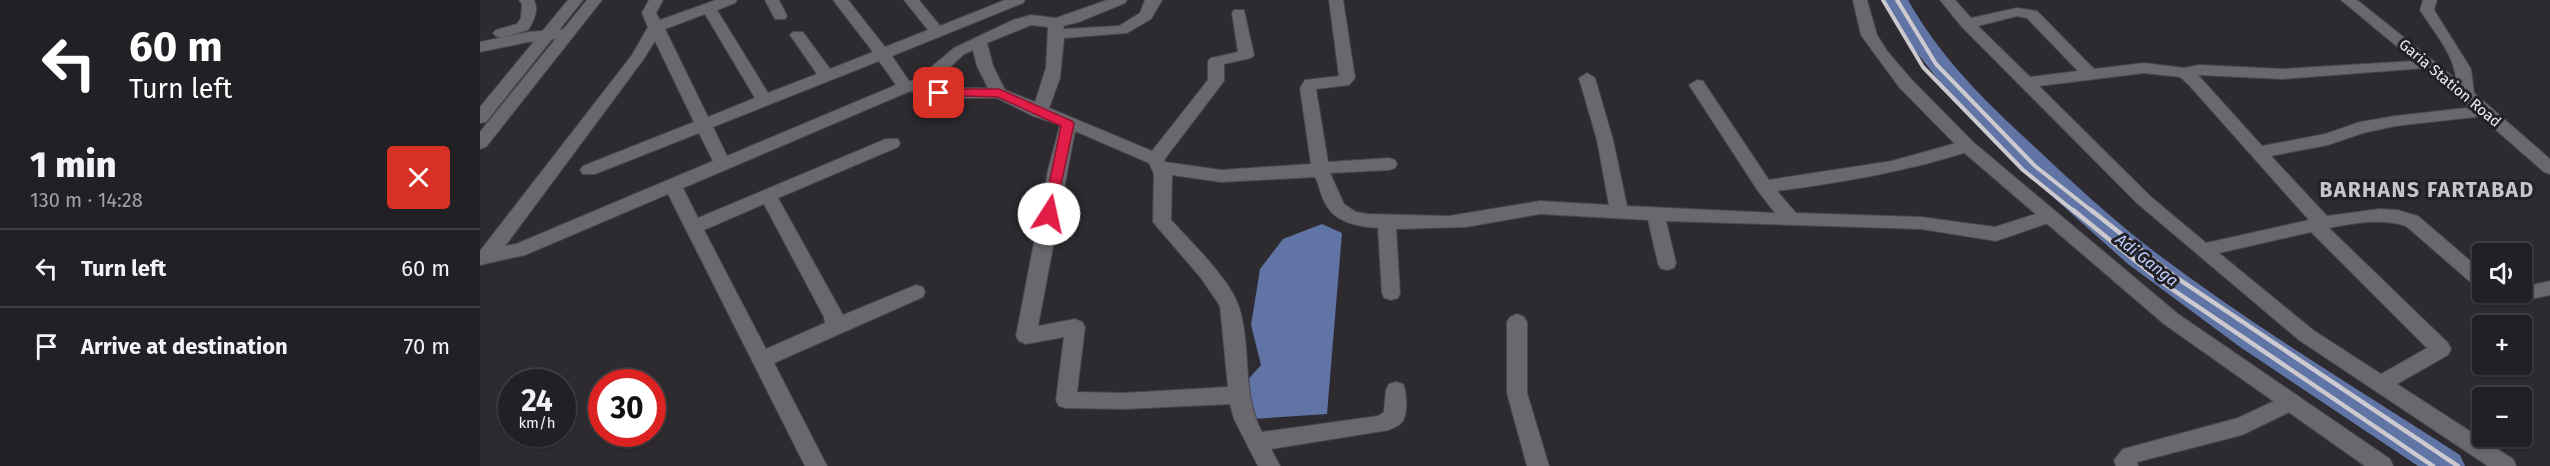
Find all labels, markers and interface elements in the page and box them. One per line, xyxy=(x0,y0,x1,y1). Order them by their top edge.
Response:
text: 60 m xyxy=(129,22,223,72)
icon: left xyxy=(30,24,108,102)
street label: Garia Station Road xyxy=(2395,35,2505,131)
pin xyxy=(913,67,964,118)
text: Turn left xyxy=(129,73,232,105)
icon: arrive xyxy=(922,76,955,109)
text: 1 min xyxy=(30,143,116,187)
button: close xyxy=(387,146,450,209)
district label: BARHANS FARTABAD xyxy=(2319,177,2535,203)
position arrow xyxy=(1017,182,1081,246)
text: 130 m · 14:28 xyxy=(30,188,143,212)
water label: Adi Ganga xyxy=(2111,229,2182,290)
map controls xyxy=(2472,243,2532,447)
button: sound xyxy=(2472,243,2532,303)
icon: left xyxy=(30,252,63,285)
text: Turn left xyxy=(81,255,166,282)
text: 60 m xyxy=(401,255,450,282)
button: + xyxy=(2472,315,2532,375)
icon: arrive xyxy=(30,330,63,363)
text: Arrive at destination xyxy=(81,333,288,360)
text: 70 m xyxy=(404,333,450,360)
speed limit sign: 30 xyxy=(588,369,666,447)
text: 24 xyxy=(521,383,553,419)
button: − xyxy=(2472,387,2532,447)
text: km/h xyxy=(518,414,556,432)

